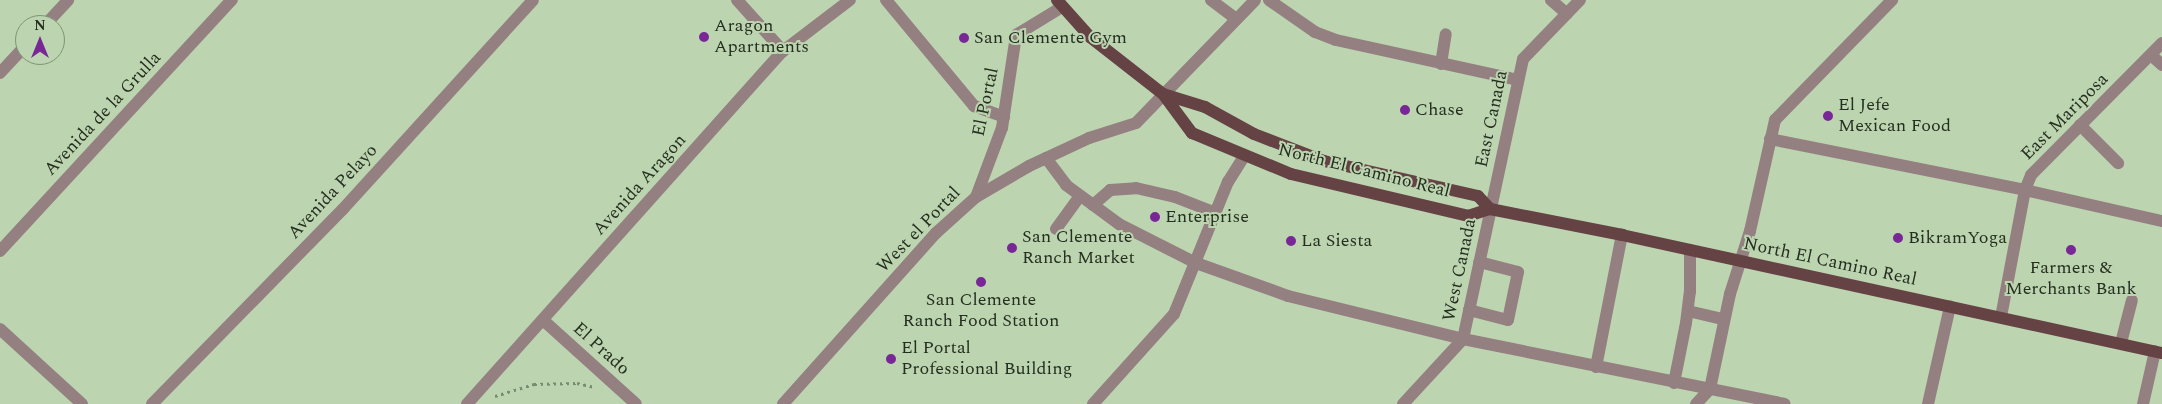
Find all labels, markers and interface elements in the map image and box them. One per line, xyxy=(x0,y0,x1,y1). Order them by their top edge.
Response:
north arrow xyxy=(15,15,65,65)
text: N xyxy=(34,15,46,36)
place label: Aragon Apartments xyxy=(714,16,809,58)
place label: San Clemente Gym xyxy=(974,27,1127,49)
marker: Aragon Apartments xyxy=(698,31,710,43)
marker: San Clemente Gym xyxy=(958,32,970,44)
street label: Avenida de la Grulla xyxy=(40,47,166,181)
street label: El Portal xyxy=(968,66,1004,138)
street label: East Canada xyxy=(1471,68,1513,170)
street label: East Mariposa xyxy=(2017,69,2113,165)
place label: El Jefe Mexican Food xyxy=(1838,95,1951,138)
place label: Chase xyxy=(1415,99,1464,121)
marker: Chase xyxy=(1399,104,1411,116)
marker: El Jefe Mexican Food xyxy=(1822,110,1834,122)
street label: Avenida Aragon xyxy=(589,130,691,240)
street label: North El Camino Real xyxy=(1276,139,1452,203)
street label: Avenida Pelayo xyxy=(284,140,382,244)
street label: West el Portal xyxy=(873,182,965,278)
place label: Enterprise xyxy=(1165,206,1249,228)
marker: Enterprise xyxy=(1149,211,1161,223)
street label: West Canada xyxy=(1439,217,1481,323)
place label: San Clemente Ranch Market xyxy=(1022,227,1135,270)
place label: BikramYoga xyxy=(1908,227,2007,249)
place label: La Siesta xyxy=(1301,230,1372,252)
marker: BikramYoga xyxy=(1892,232,1904,244)
street label: North El Camino Real xyxy=(1741,233,1919,291)
marker: La Siesta xyxy=(1285,235,1297,247)
marker: San Clemente Ranch Market xyxy=(1006,242,1018,254)
marker: Farmers & Merchants Bank xyxy=(2065,244,2077,256)
place label: Farmers & Merchants Bank xyxy=(2005,258,2137,300)
marker: San Clemente Ranch Food Station xyxy=(975,276,987,288)
place label: San Clemente Ranch Food Station xyxy=(903,290,1059,332)
street label: El Prado xyxy=(568,318,634,380)
place label: El Portal Professional Building xyxy=(901,338,1072,380)
marker: El Portal Professional Building xyxy=(885,353,897,365)

